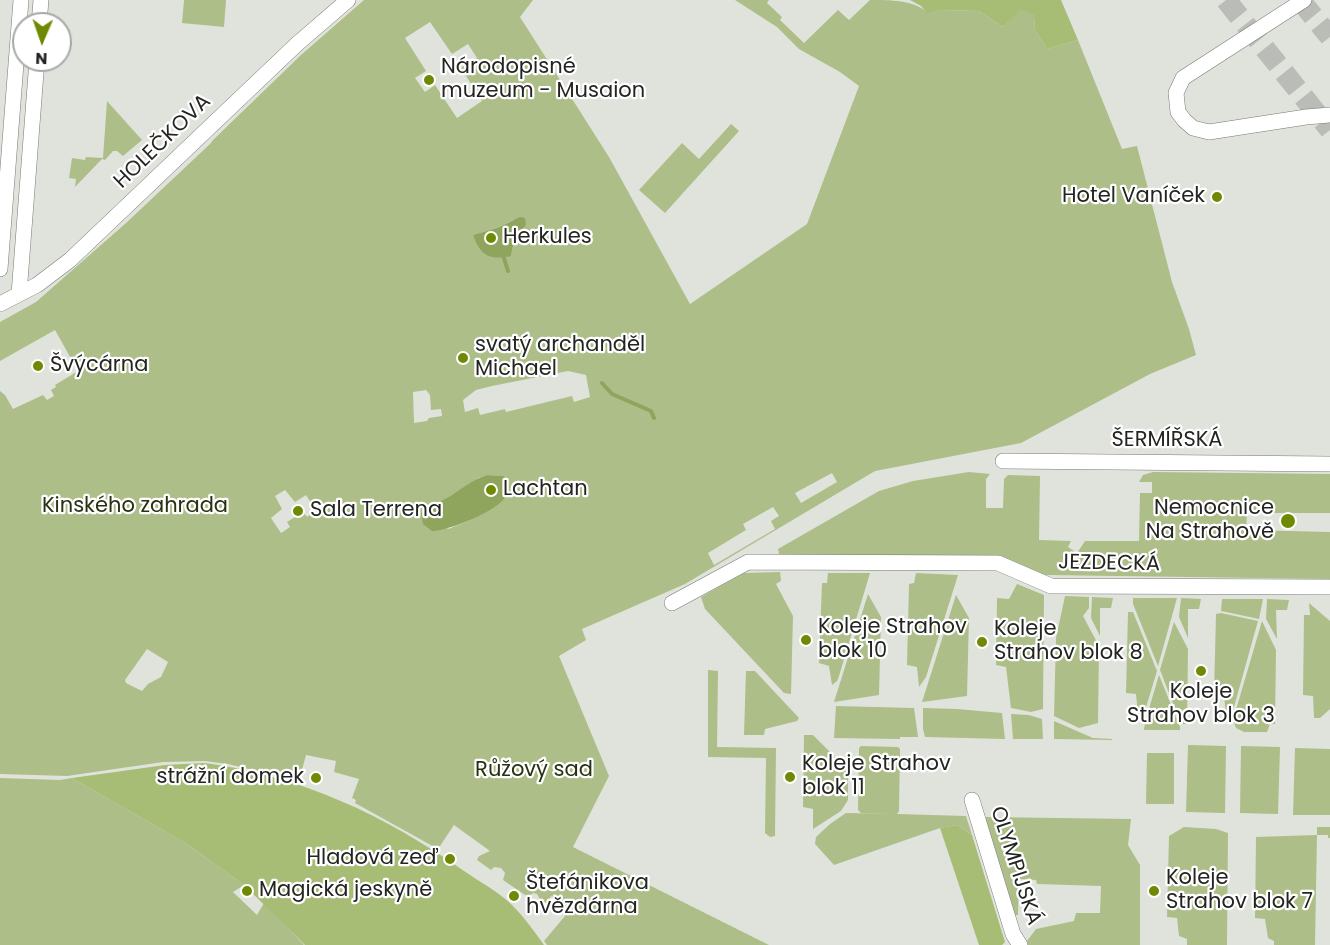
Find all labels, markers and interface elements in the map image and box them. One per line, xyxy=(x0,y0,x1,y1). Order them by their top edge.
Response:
north arrow xyxy=(12,12,72,72)
text: N xyxy=(35,47,48,70)
place label: Národopisné muzeum - Musaion xyxy=(441,55,645,105)
marker: Národopisné muzeum - Musaion xyxy=(422,73,436,87)
street label: HOLEČKOVA xyxy=(109,90,217,194)
place label: Hotel Vaníček xyxy=(1062,184,1205,210)
marker: Hotel Vaníček xyxy=(1210,190,1224,204)
place label: Herkules xyxy=(503,225,592,251)
marker: Herkules xyxy=(484,231,498,245)
place label: svatý archanděl Michael xyxy=(475,333,645,383)
marker: svatý archanděl Michael xyxy=(456,351,470,365)
place label: Švýcárna xyxy=(50,353,148,379)
marker: Švýcárna xyxy=(31,359,45,373)
street label: ŠERMÍŘSKÁ xyxy=(1112,428,1222,454)
place label: Lachtan xyxy=(503,477,588,503)
marker: Lachtan xyxy=(484,483,498,497)
park label: Kinského zahrada xyxy=(42,494,228,520)
place label: Nemocnice Na Strahově xyxy=(1146,496,1274,546)
place label: Sala Terrena xyxy=(310,498,442,524)
marker: Sala Terrena xyxy=(291,504,305,518)
marker: Nemocnice Na Strahově xyxy=(1279,512,1297,530)
street label: JEZDECKÁ xyxy=(1058,551,1160,577)
place label: Koleje Strahov blok 10 xyxy=(818,615,967,665)
place label: Koleje Strahov blok 8 xyxy=(994,617,1143,667)
marker: Koleje Strahov blok 10 xyxy=(799,633,813,647)
marker: Koleje Strahov blok 8 xyxy=(975,635,989,649)
marker: Koleje Strahov blok 3 xyxy=(1194,664,1208,678)
place label: Koleje Strahov blok 3 xyxy=(1127,680,1275,730)
place label: Koleje Strahov blok 11 xyxy=(802,752,951,802)
park label: Růžový sad xyxy=(475,758,593,784)
place label: strážní domek xyxy=(156,765,304,791)
marker: Koleje Strahov blok 11 xyxy=(783,770,797,784)
marker: strážní domek xyxy=(309,771,323,785)
street label: OLYMPIJSKÁ xyxy=(984,803,1046,929)
place label: Hladová zeď xyxy=(306,846,438,872)
marker: Hladová zeď xyxy=(443,852,457,866)
place label: Koleje Strahov blok 7 xyxy=(1166,866,1313,916)
place label: Štefánikova hvězdárna xyxy=(526,871,649,921)
place label: Magická jeskyně xyxy=(259,878,432,904)
marker: Magická jeskyně xyxy=(240,884,254,898)
marker: Koleje Strahov blok 7 xyxy=(1147,884,1161,898)
marker: Štefánikova hvězdárna xyxy=(507,889,521,903)

